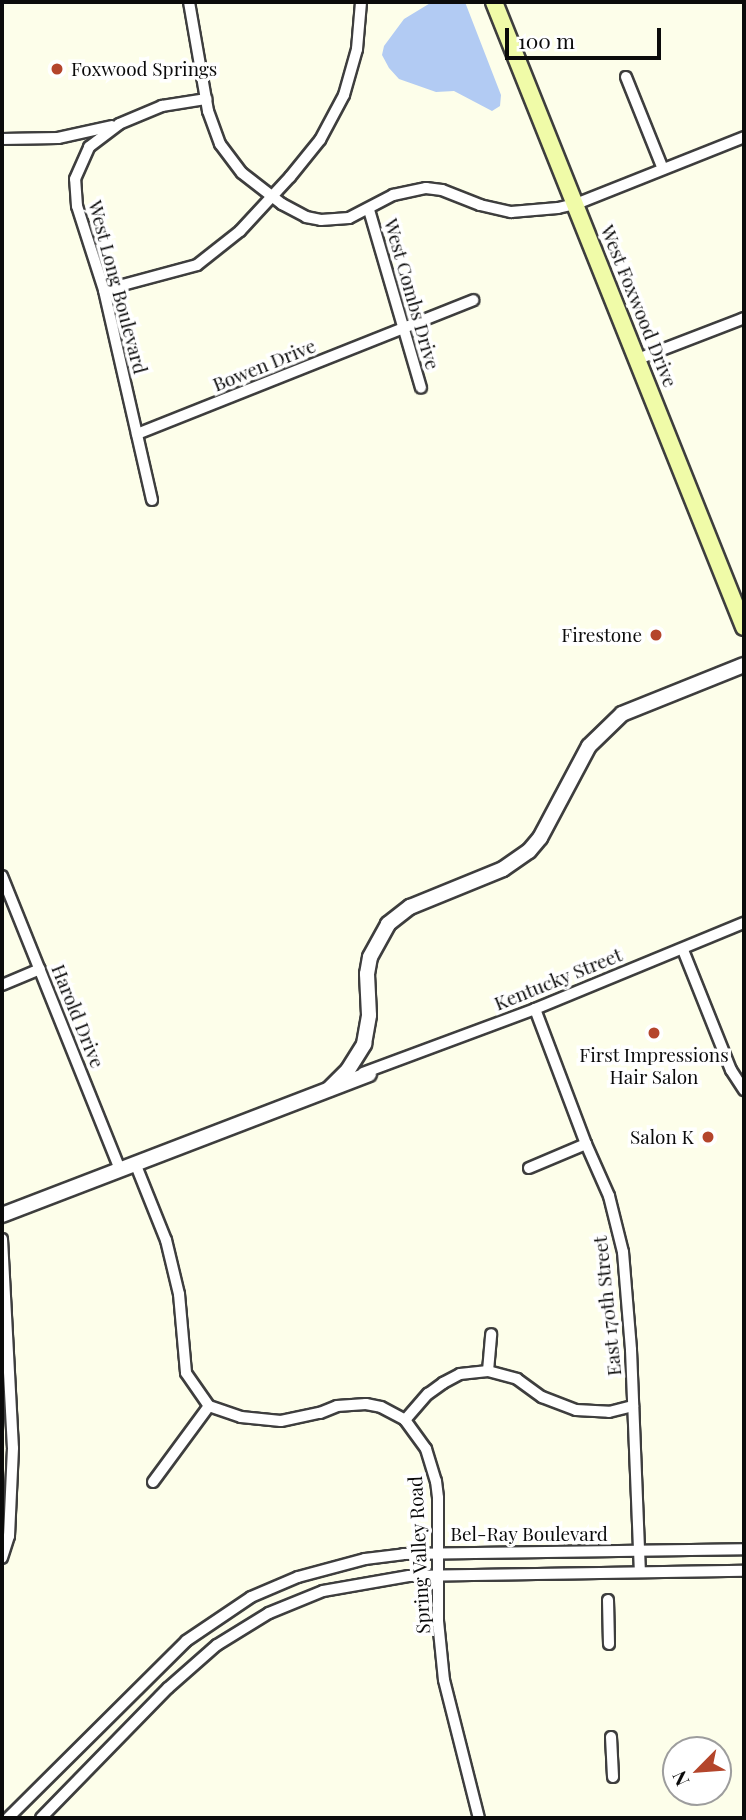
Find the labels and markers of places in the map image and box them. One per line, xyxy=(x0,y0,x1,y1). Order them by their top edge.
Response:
place label: Foxwood Springs xyxy=(71,58,217,80)
marker: Foxwood Springs xyxy=(49,61,65,77)
place label: Firestone xyxy=(561,624,642,646)
marker: Firestone xyxy=(648,627,664,643)
marker: First Impressions Hair Salon xyxy=(646,1025,662,1041)
place label: First Impressions Hair Salon xyxy=(579,1044,729,1088)
place label: Salon K xyxy=(630,1126,694,1148)
marker: Salon K xyxy=(700,1129,716,1145)

